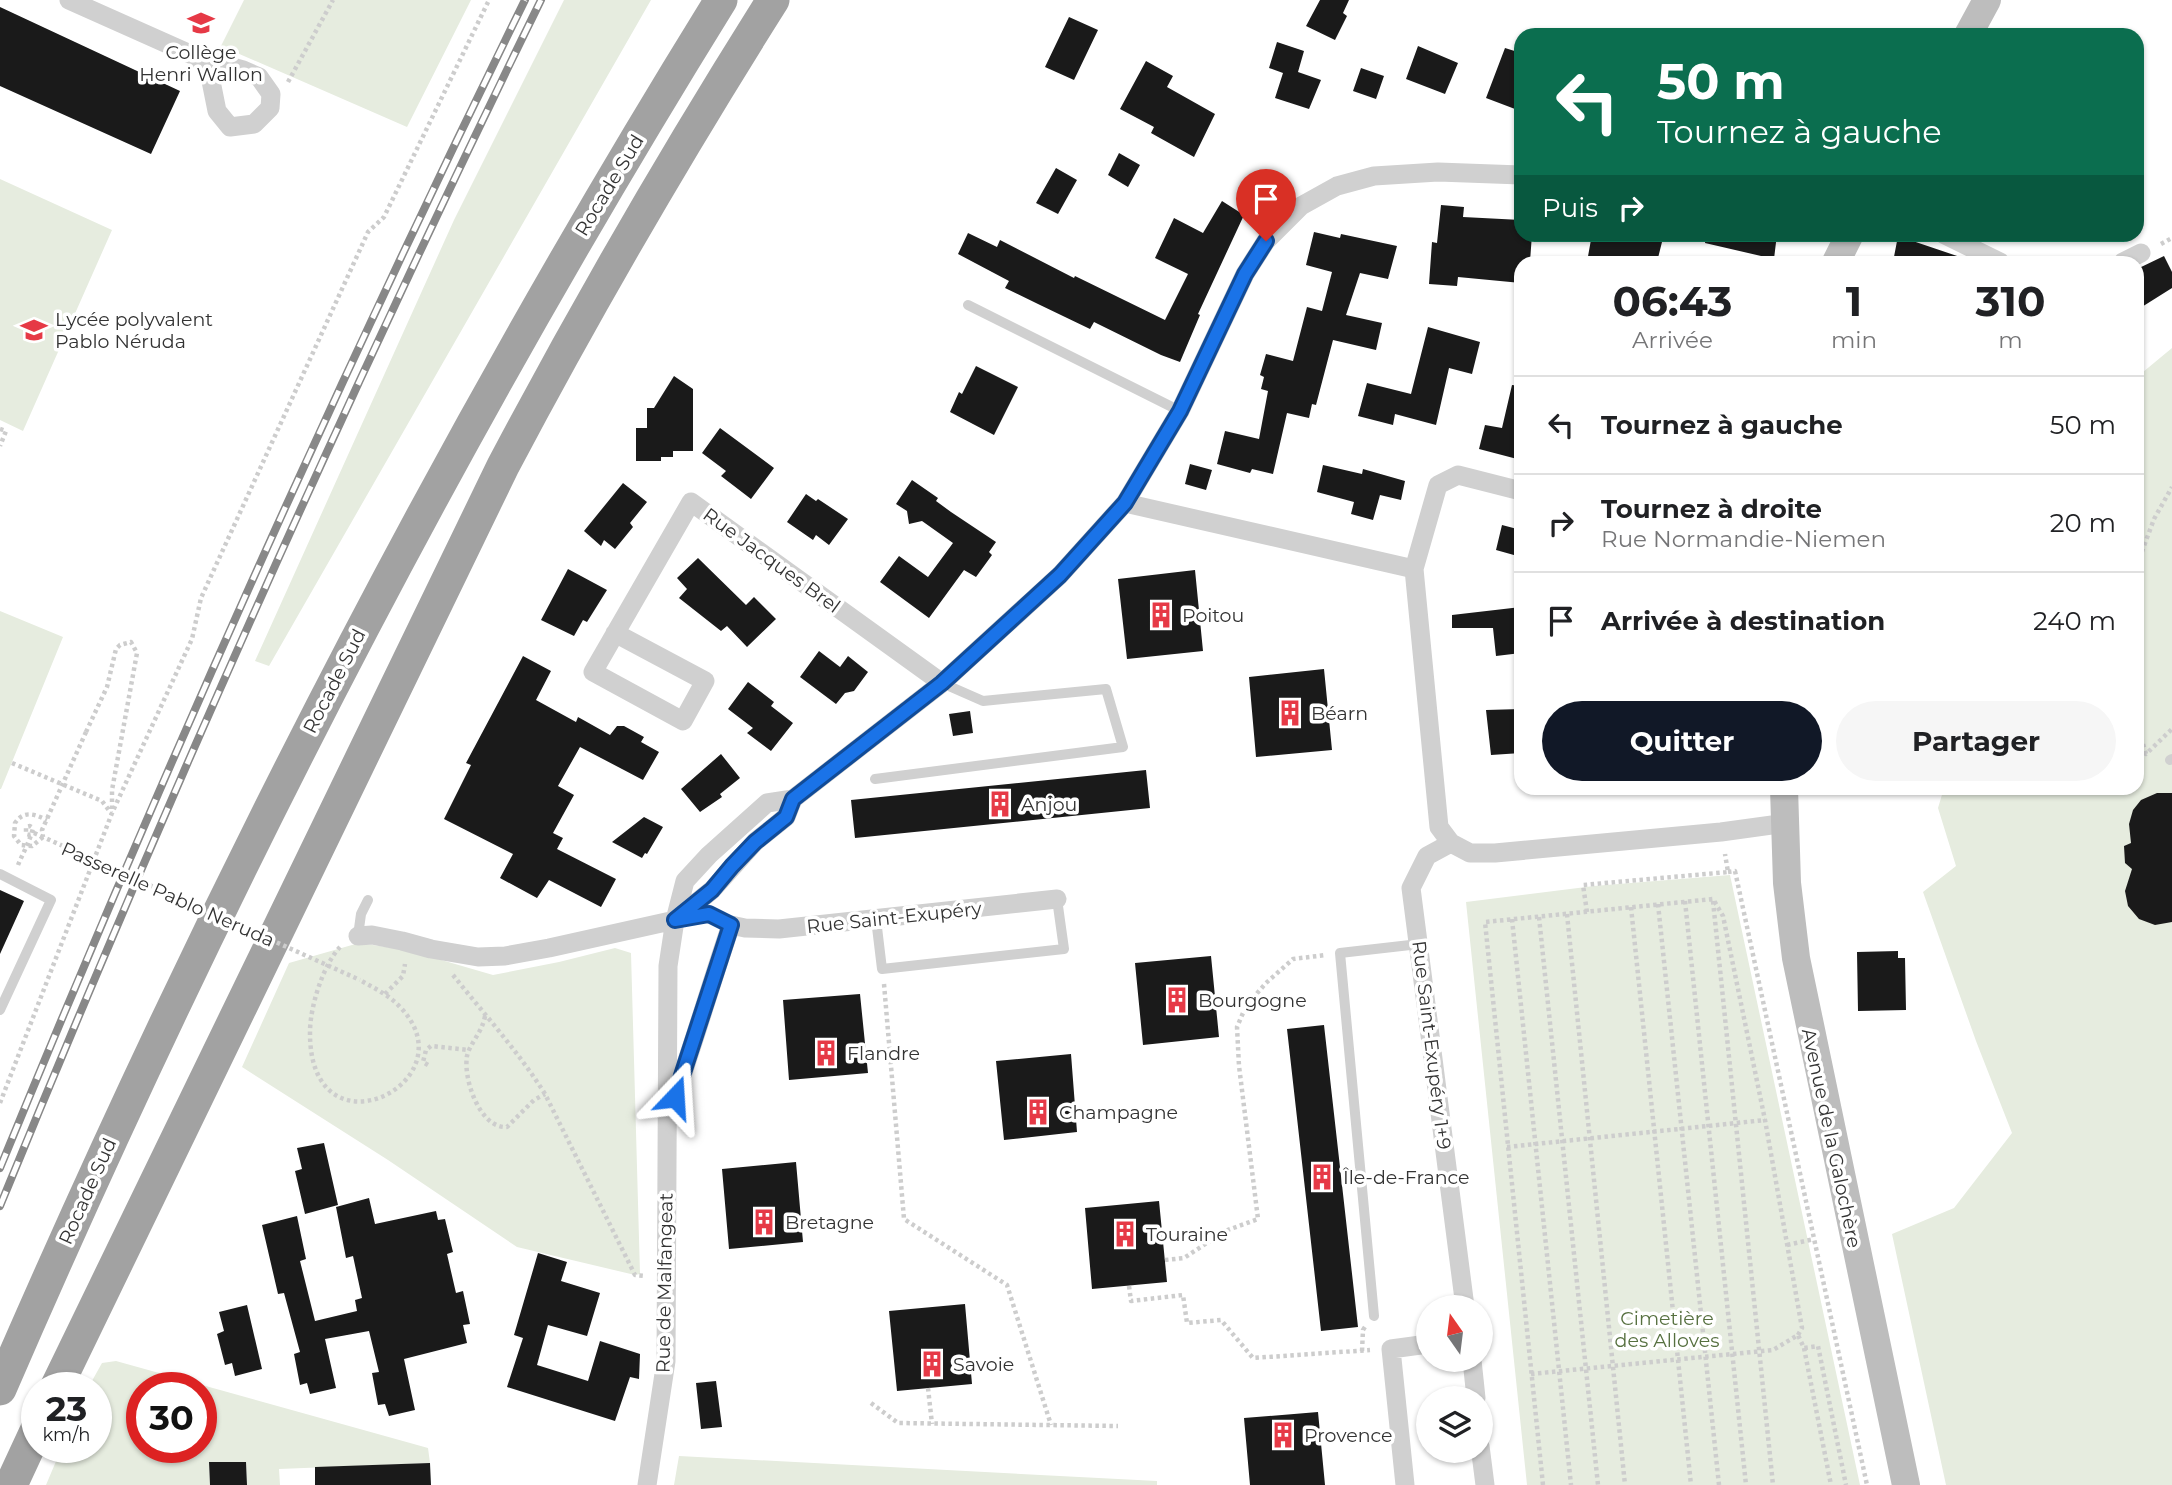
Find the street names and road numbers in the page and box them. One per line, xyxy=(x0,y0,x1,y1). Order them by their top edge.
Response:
street label: Rocade Sud xyxy=(570,130,649,240)
street label: Rue Jacques Brel xyxy=(699,503,845,618)
street label: Rocade Sud xyxy=(298,625,371,737)
street label: Passerelle Pablo Neruda xyxy=(58,837,278,952)
street label: Rue Saint-Exupéry xyxy=(805,897,983,938)
street label: Rue Saint-Exupéry 1+9 xyxy=(1407,939,1456,1151)
street label: Avenue de la Galochère xyxy=(1797,1026,1866,1250)
street label: Rocade Sud xyxy=(54,1134,121,1248)
street label: Rue de Malfangeat xyxy=(651,1192,678,1373)

